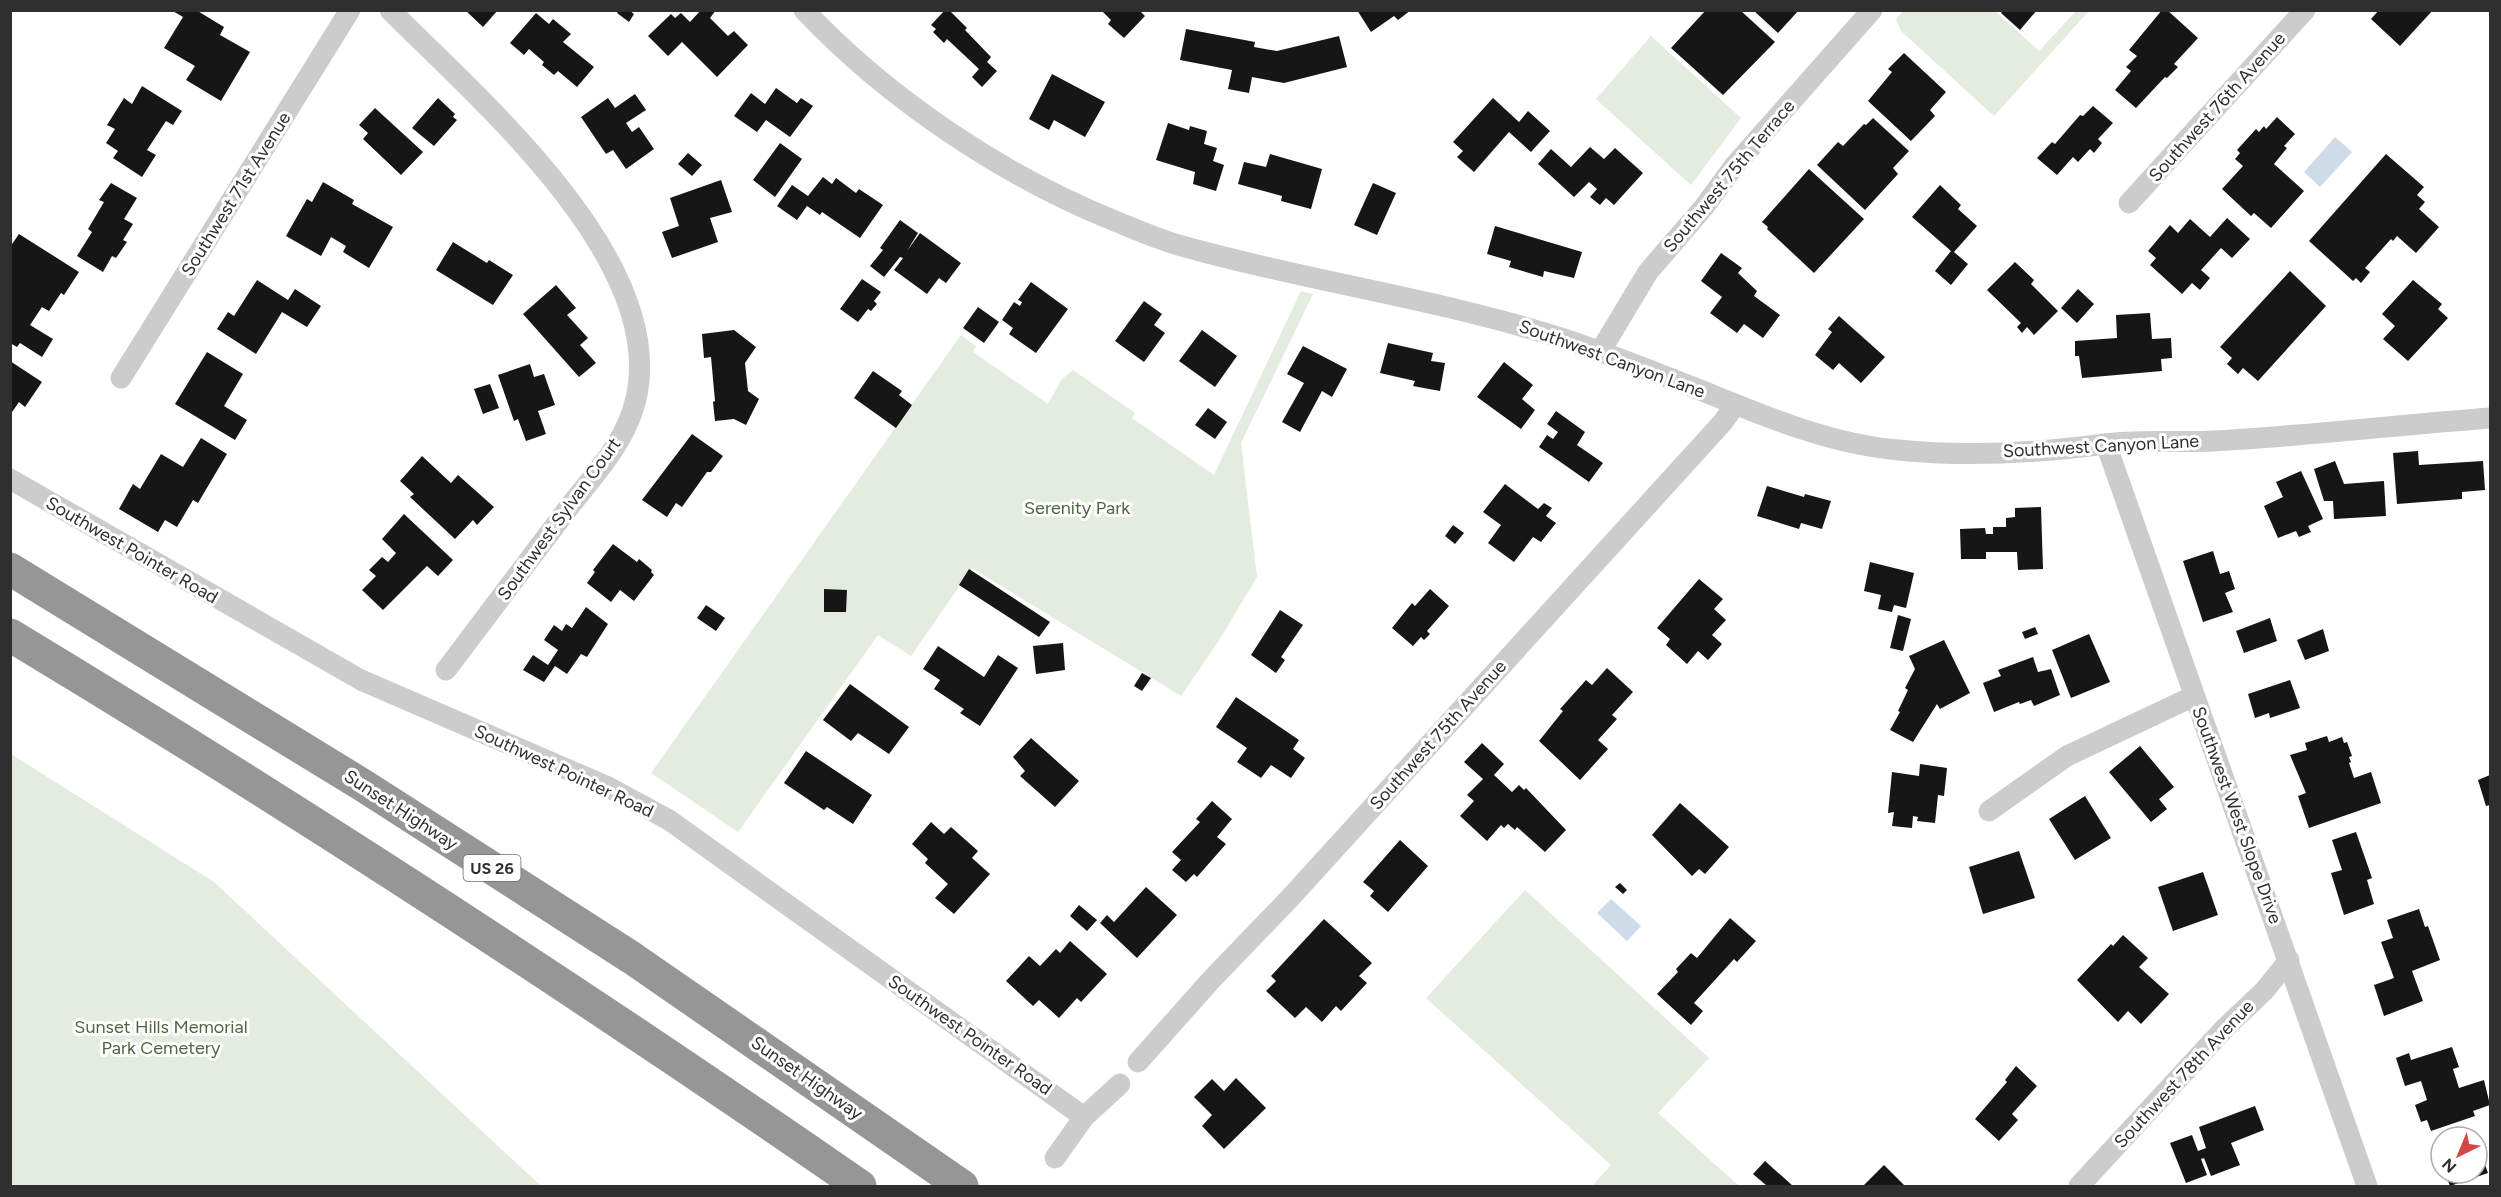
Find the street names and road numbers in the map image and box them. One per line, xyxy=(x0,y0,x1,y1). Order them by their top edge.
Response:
street label: Southwest 76th Avenue xyxy=(2144,28,2290,186)
street label: Southwest 75th Terrace xyxy=(1659,95,1799,257)
street label: Southwest 71st Avenue xyxy=(177,108,296,280)
street label: Southwest Canyon Lane xyxy=(1516,315,1708,403)
street label: Southwest Canyon Lane xyxy=(2002,430,2200,462)
street label: Southwest Sylvan Court xyxy=(493,433,625,604)
street label: Southwest Pointer Road xyxy=(42,492,222,608)
street label: Southwest 75th Avenue xyxy=(1365,656,1511,814)
street label: Southwest West Slope Drive xyxy=(2187,703,2287,927)
street label: Southwest Pointer Road xyxy=(471,720,657,822)
street label: Sunset Highway xyxy=(340,765,462,855)
road number: US 26 xyxy=(464,855,520,881)
street label: Southwest Pointer Road xyxy=(884,970,1056,1100)
street label: Southwest 78th Avenue xyxy=(2110,995,2258,1153)
street label: Sunset Highway xyxy=(747,1031,867,1125)

